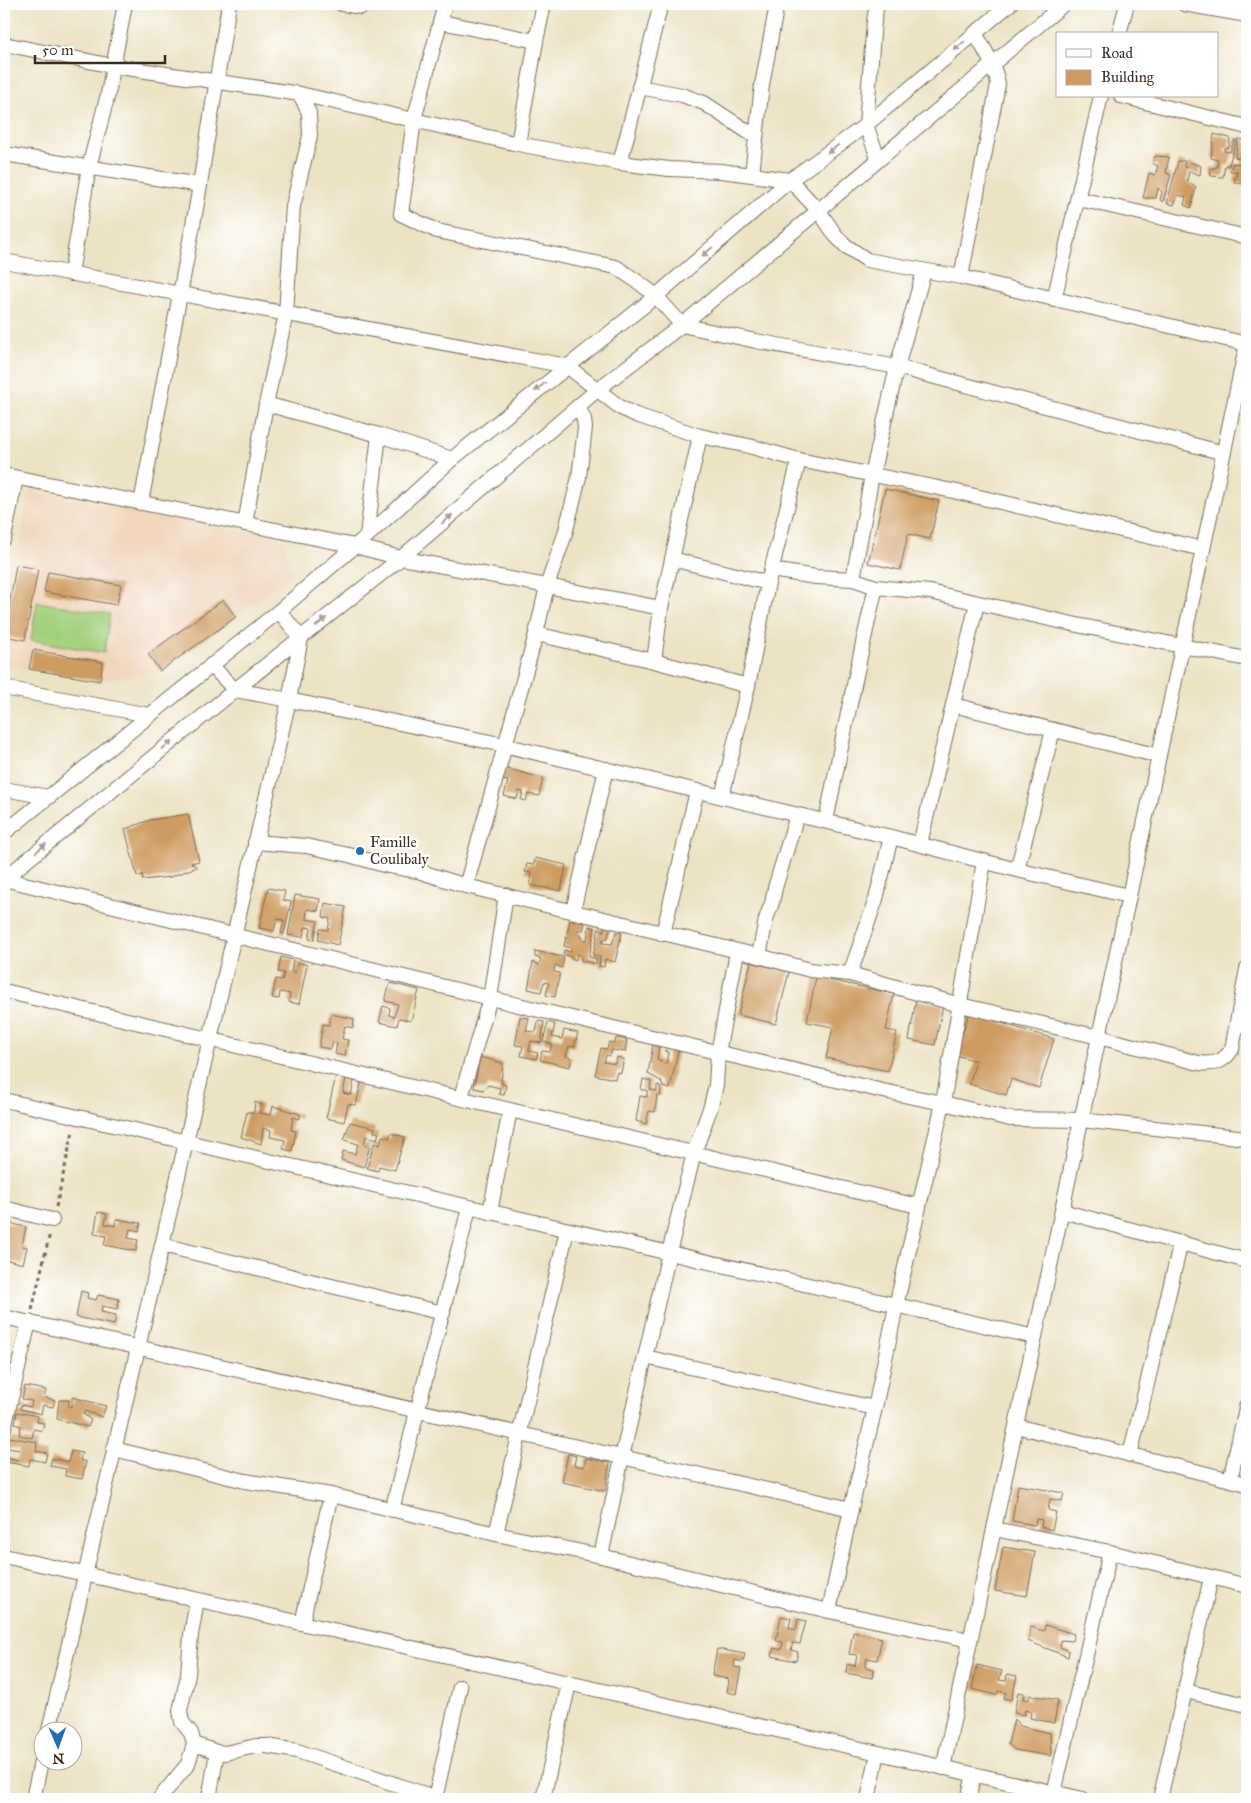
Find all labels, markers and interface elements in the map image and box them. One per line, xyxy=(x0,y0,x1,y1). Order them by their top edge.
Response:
scale bar xyxy=(35,32,165,64)
legend xyxy=(1056,32,1218,98)
text: 50 m xyxy=(42,41,74,59)
one-way arrow xyxy=(953,41,966,52)
text: Road xyxy=(1101,44,1133,62)
text: Building xyxy=(1101,68,1155,86)
one-way arrow xyxy=(827,143,840,154)
one-way arrow xyxy=(702,246,714,258)
one-way arrow xyxy=(534,382,547,393)
one-way arrow xyxy=(440,513,453,524)
one-way arrow xyxy=(314,616,327,627)
one-way arrow xyxy=(160,740,173,751)
place label: Famille Coulibaly xyxy=(370,833,429,868)
one-way arrow xyxy=(35,843,48,854)
marker: Famille Coulibaly xyxy=(354,845,366,857)
north arrow xyxy=(32,1720,82,1770)
text: N xyxy=(52,1750,65,1767)

